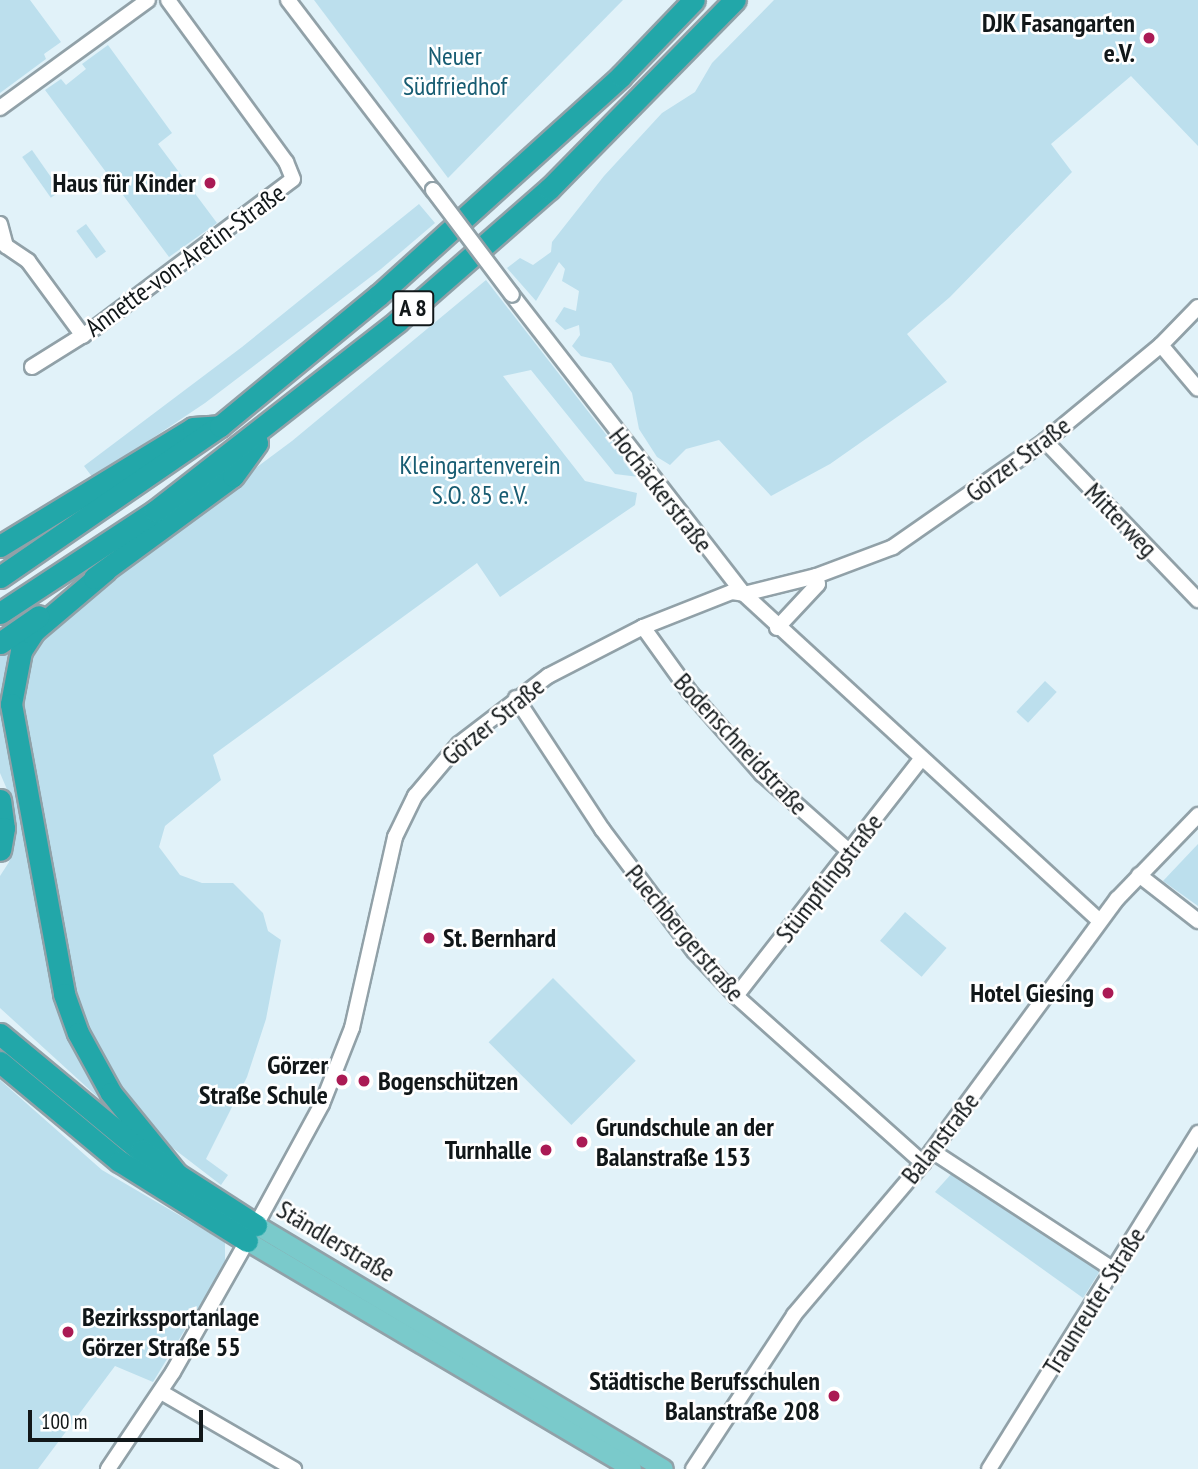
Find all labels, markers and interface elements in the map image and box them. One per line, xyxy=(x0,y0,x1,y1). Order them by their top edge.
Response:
place label: DJK Fasangarten e.V. xyxy=(981,7,1135,68)
marker: DJK Fasangarten e.V. xyxy=(1141,30,1157,46)
park label: Neuer Südfriedhof xyxy=(403,40,507,102)
place label: Haus für Kinder xyxy=(53,167,196,199)
marker: Haus für Kinder xyxy=(202,175,218,191)
street label: Annette-von-Aretin-Straße xyxy=(79,177,291,343)
road number: A 8 xyxy=(390,288,436,328)
street label: Görzer Straße xyxy=(960,410,1076,508)
street label: Hochäckerstraße xyxy=(603,421,719,559)
park label: Kleingartenverein S.O. 85 e.V. xyxy=(400,449,560,510)
street label: Mitterweg xyxy=(1078,476,1164,564)
street label: Bodenschneidstraße xyxy=(667,667,815,821)
street label: Görzer Straße xyxy=(435,670,551,772)
street label: Stümpflingstraße xyxy=(769,807,889,949)
street label: Puechbergerstraße xyxy=(619,858,751,1008)
place label: St. Bernhard xyxy=(443,922,558,954)
marker: St. Bernhard xyxy=(421,930,437,946)
place label: Hotel Giesing xyxy=(970,977,1094,1009)
marker: Hotel Giesing xyxy=(1100,985,1116,1001)
place label: Görzer Straße Schule xyxy=(199,1049,328,1110)
place label: Bogenschützen xyxy=(378,1065,518,1097)
marker: Görzer Straße Schule xyxy=(334,1072,350,1088)
marker: Bogenschützen xyxy=(356,1073,372,1089)
street label: Balanstraße xyxy=(895,1086,985,1190)
place label: Grundschule an der Balanstraße 153 xyxy=(596,1111,774,1172)
place label: Turnhalle xyxy=(445,1134,532,1166)
marker: Grundschule an der Balanstraße 153 xyxy=(574,1134,590,1150)
marker: Turnhalle xyxy=(538,1142,554,1158)
street label: Ständlerstraße xyxy=(271,1194,401,1288)
street label: Traunreuter Straße xyxy=(1036,1221,1152,1381)
place label: Bezirkssportanlage Görzer Straße 55 xyxy=(82,1301,259,1362)
marker: Bezirkssportanlage Görzer Straße 55 xyxy=(60,1324,76,1340)
place label: Städtische Berufsschulen Balanstraße 208 xyxy=(589,1365,820,1426)
marker: Städtische Berufsschulen Balanstraße 208 xyxy=(826,1388,842,1404)
scale bar xyxy=(32,1396,206,1440)
text: 100 m xyxy=(41,1408,87,1435)

